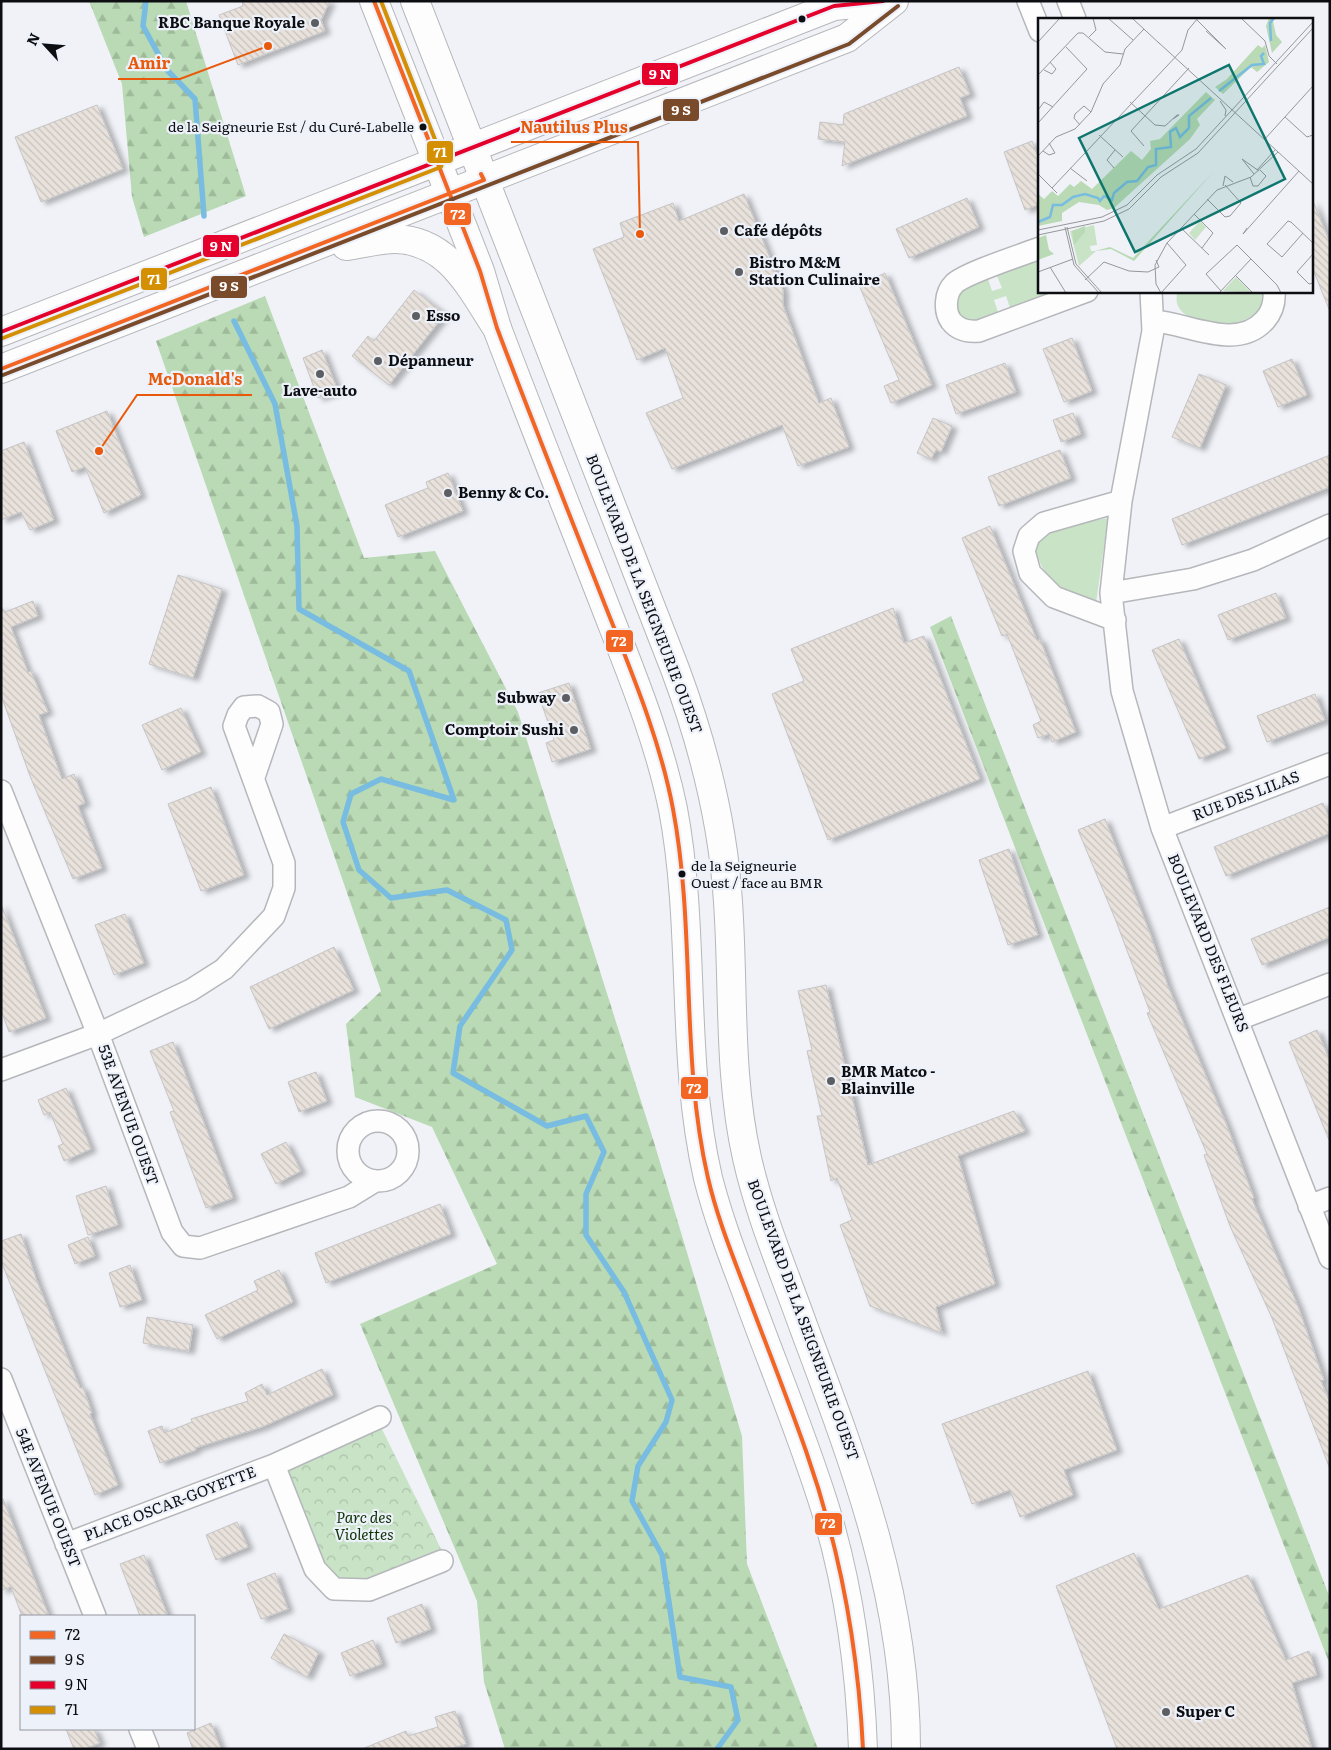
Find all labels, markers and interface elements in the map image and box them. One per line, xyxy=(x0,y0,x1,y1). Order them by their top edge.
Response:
place label: RBC Banque Royale xyxy=(158,10,306,33)
unlabelled marker xyxy=(797,14,807,24)
marker: RBC Banque Royale xyxy=(309,17,321,29)
inset map xyxy=(1038,18,1314,292)
north arrow xyxy=(20,20,70,70)
text: N xyxy=(21,29,44,49)
callout: Amir xyxy=(118,48,180,79)
text: Amir xyxy=(128,50,170,74)
line badge: 9 N xyxy=(641,62,679,86)
text: 9 N xyxy=(649,63,672,83)
line badge: 9 S xyxy=(662,98,700,122)
text: 9 S xyxy=(671,99,691,119)
callout: Nautilus Plus xyxy=(511,111,638,142)
text: Nautilus Plus xyxy=(520,114,628,138)
place label: de la Seigneurie Est / du Curé-Labelle xyxy=(168,116,414,136)
marker: de la Seigneurie Est / du Curé-Labelle xyxy=(418,122,428,132)
line badge: 71 xyxy=(426,140,454,164)
text: 71 xyxy=(433,141,447,161)
line badge: 72 xyxy=(443,202,472,226)
text: 72 xyxy=(450,203,466,223)
place label: Café dépôts xyxy=(734,218,822,241)
marker: Café dépôts xyxy=(718,225,730,237)
line badge: 9 N xyxy=(202,234,240,258)
text: 9 N xyxy=(210,235,233,255)
place label: Bistro M&M Station Culinaire xyxy=(749,250,880,290)
marker: Bistro M&M Station Culinaire xyxy=(733,266,745,278)
line badge: 71 xyxy=(140,267,168,291)
text: 71 xyxy=(147,268,161,288)
line badge: 9 S xyxy=(210,275,248,299)
text: 9 S xyxy=(219,275,239,295)
place label: Esso xyxy=(426,303,460,326)
marker: Esso xyxy=(410,310,422,322)
place label: Dépanneur xyxy=(388,348,474,371)
marker: Dépanneur xyxy=(372,355,384,367)
callout: McDonald's xyxy=(137,364,252,395)
text: McDonald's xyxy=(148,366,242,390)
marker: Lave-auto xyxy=(314,368,326,380)
place label: Lave-auto xyxy=(283,378,357,401)
street label: BOULEVARD DE LA SEIGNEURIE OUEST xyxy=(581,450,710,737)
place label: Benny & Co. xyxy=(458,480,549,503)
marker: Benny & Co. xyxy=(442,487,454,499)
line badge: 72 xyxy=(605,629,634,653)
text: 72 xyxy=(611,630,627,650)
place label: Subway xyxy=(497,685,557,708)
marker: Subway xyxy=(560,692,572,704)
place label: Comptoir Sushi xyxy=(445,717,565,740)
marker: Comptoir Sushi xyxy=(568,724,580,736)
street label: RUE DES LILAS xyxy=(1189,764,1302,826)
street label: BOULEVARD DES FLEURS xyxy=(1163,850,1256,1035)
place label: de la Seigneurie Ouest / face au BMR xyxy=(691,855,823,892)
marker: de la Seigneurie Ouest / face au BMR xyxy=(677,869,687,879)
street label: 53E AVENUE OUEST xyxy=(93,1041,166,1188)
place label: BMR Matco - Blainville xyxy=(841,1059,935,1099)
marker: BMR Matco - Blainville xyxy=(825,1075,837,1087)
line badge: 72 xyxy=(680,1076,709,1100)
text: 72 xyxy=(686,1077,702,1097)
street label: BOULEVARD DE LA SEIGNEURIE OUEST xyxy=(743,1176,866,1463)
street label: 54E AVENUE OUEST xyxy=(11,1424,88,1571)
street label: PLACE OSCAR-GOYETTE xyxy=(80,1459,259,1546)
park label: Parc des Violettes xyxy=(334,1505,394,1545)
line badge: 72 xyxy=(814,1512,843,1536)
text: 72 xyxy=(820,1512,836,1532)
legend xyxy=(20,1615,195,1730)
text: 72 xyxy=(65,1622,81,1645)
text: 9 S xyxy=(65,1647,85,1670)
text: 9 N xyxy=(65,1672,88,1695)
text: 71 xyxy=(65,1697,79,1720)
place label: Super C xyxy=(1176,1699,1235,1722)
marker: Super C xyxy=(1160,1706,1172,1718)

